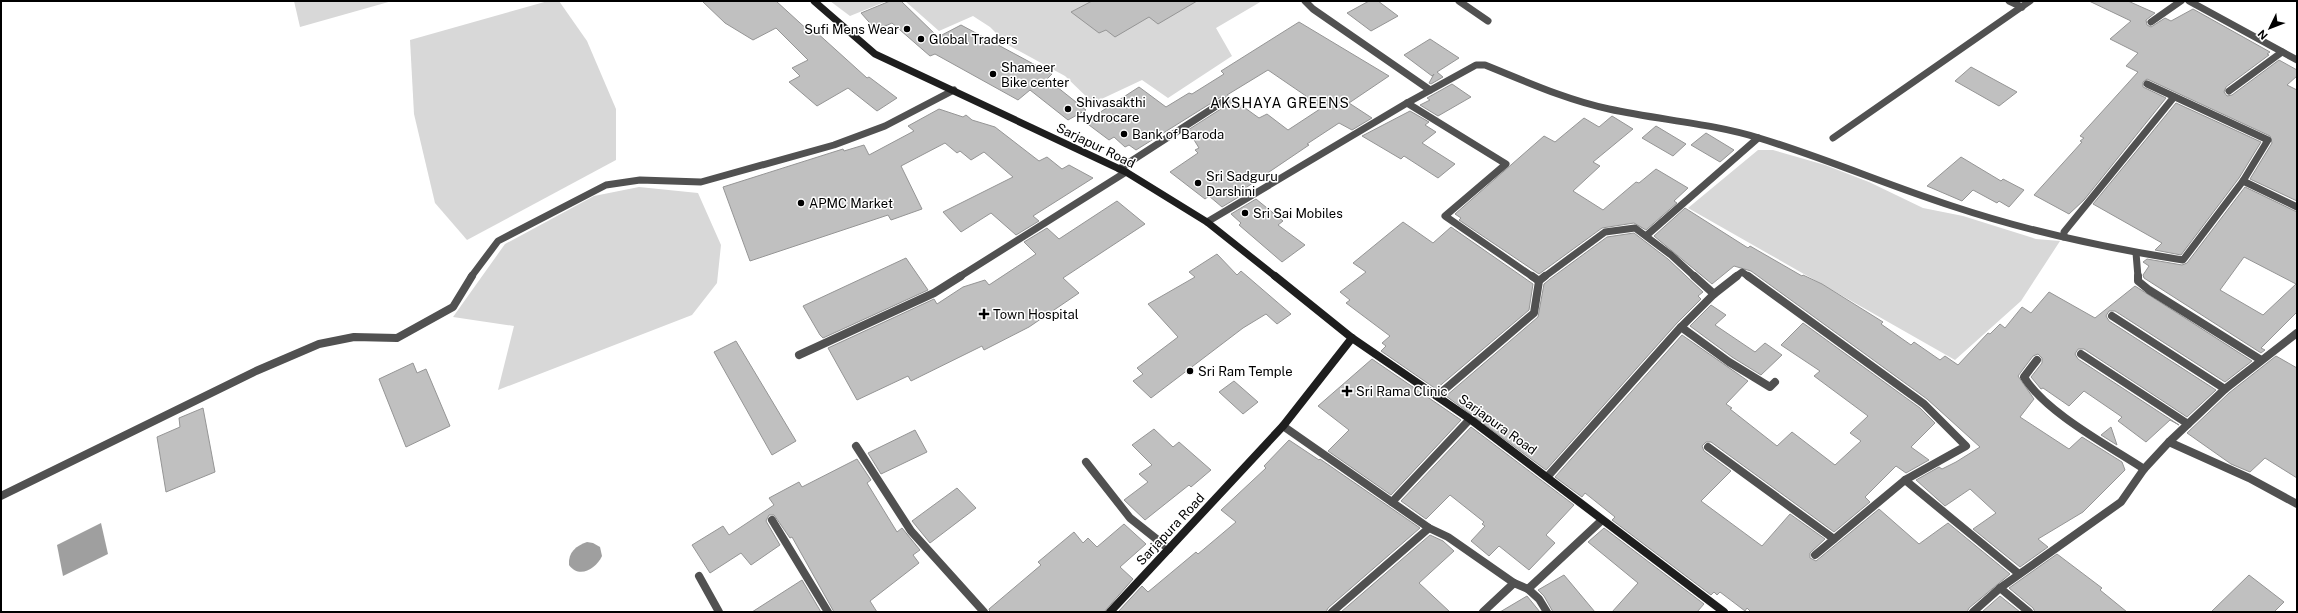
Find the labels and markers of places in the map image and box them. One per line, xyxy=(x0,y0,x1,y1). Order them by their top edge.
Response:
place label: Sufi Mens Wear xyxy=(804,22,899,37)
marker: Sufi Mens Wear xyxy=(902,24,912,34)
place label: Global Traders xyxy=(929,32,1018,47)
marker: Global Traders xyxy=(916,34,926,44)
place label: Shameer Bike center xyxy=(1001,60,1069,90)
marker: Shameer Bike center xyxy=(988,69,998,79)
place label: Shivasakthi Hydrocare xyxy=(1076,95,1146,125)
marker: Shivasakthi Hydrocare xyxy=(1063,104,1073,114)
place label: Bank of Baroda xyxy=(1132,127,1224,142)
marker: Bank of Baroda xyxy=(1119,129,1129,139)
place label: Sri Sadguru Darshini xyxy=(1206,169,1278,199)
marker: Sri Sadguru Darshini xyxy=(1193,178,1203,188)
place label: APMC Market xyxy=(809,196,893,211)
marker: APMC Market xyxy=(796,198,806,208)
place label: Sri Sai Mobiles xyxy=(1253,206,1343,221)
marker: Sri Sai Mobiles xyxy=(1240,208,1250,218)
place label: Town Hospital xyxy=(993,307,1079,322)
marker: Town Hospital xyxy=(978,308,990,320)
place label: Sri Ram Temple xyxy=(1198,364,1293,379)
marker: Sri Ram Temple xyxy=(1185,366,1195,376)
place label: Sri Rama Clinic xyxy=(1356,384,1448,399)
marker: Sri Rama Clinic xyxy=(1341,385,1353,397)

